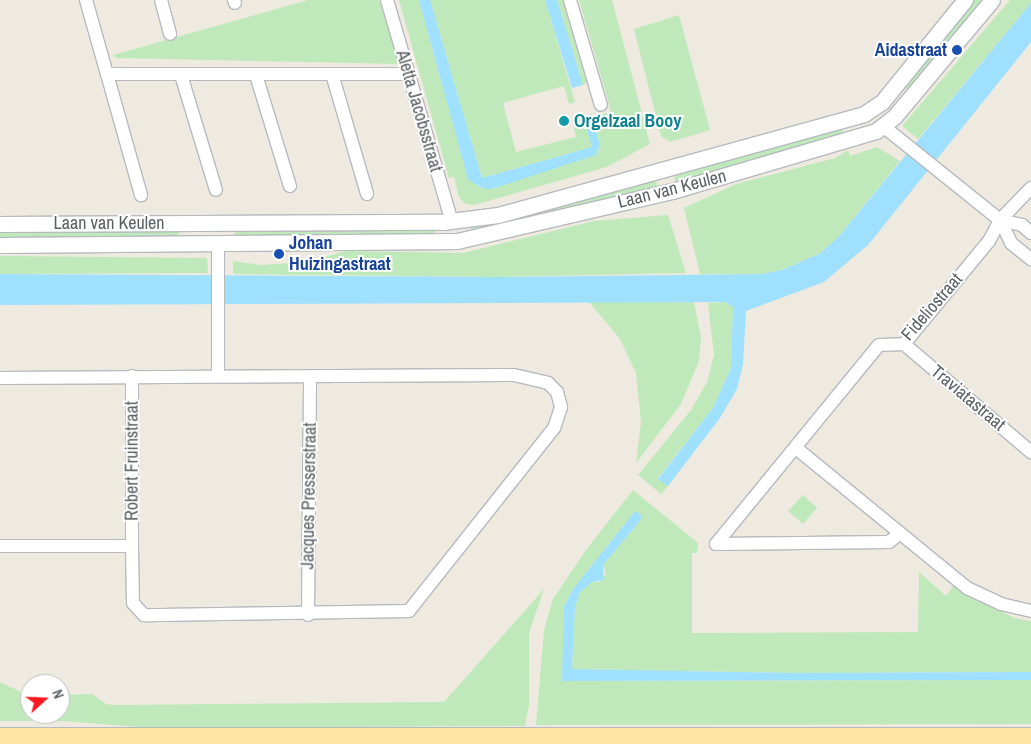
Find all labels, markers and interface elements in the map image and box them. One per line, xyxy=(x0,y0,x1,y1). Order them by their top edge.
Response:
place label: Aidastraat xyxy=(875,39,947,61)
marker: Aidastraat xyxy=(951,44,963,56)
street label: Aletta Jacobsstraat xyxy=(391,48,447,174)
place label: Orgelzaal Booy xyxy=(574,110,681,132)
marker: Orgelzaal Booy xyxy=(558,115,570,127)
street label: Laan van Keulen xyxy=(616,165,728,213)
street label: Laan van Keulen xyxy=(54,212,164,234)
place label: Johan Huizingastraat xyxy=(289,233,391,276)
marker: Johan Huizingastraat xyxy=(273,248,285,260)
street label: Fideliostraat xyxy=(897,269,967,345)
street label: Traviatastraat xyxy=(926,361,1010,435)
street label: Robert Fruinstraat xyxy=(121,401,143,521)
street label: Jacques Presserstraat xyxy=(297,422,321,570)
north arrow xyxy=(20,674,70,724)
text: N xyxy=(48,687,68,701)

